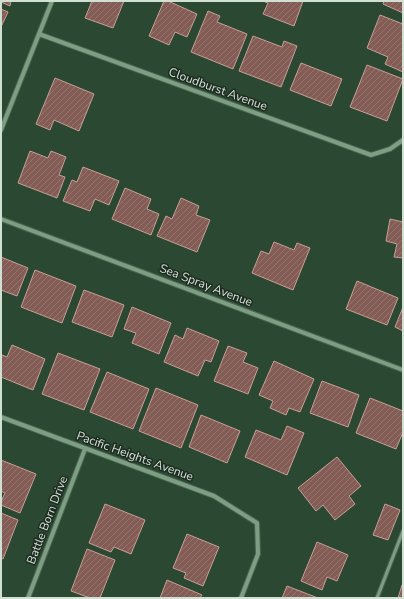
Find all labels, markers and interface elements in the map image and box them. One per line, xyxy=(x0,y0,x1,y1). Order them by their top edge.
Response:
street label: Cloudburst Avenue xyxy=(167,64,269,114)
street label: Sea Spray Avenue xyxy=(157,260,255,310)
street label: Pacific Heights Avenue xyxy=(74,427,196,485)
street label: Battle Born Drive xyxy=(23,474,71,566)

